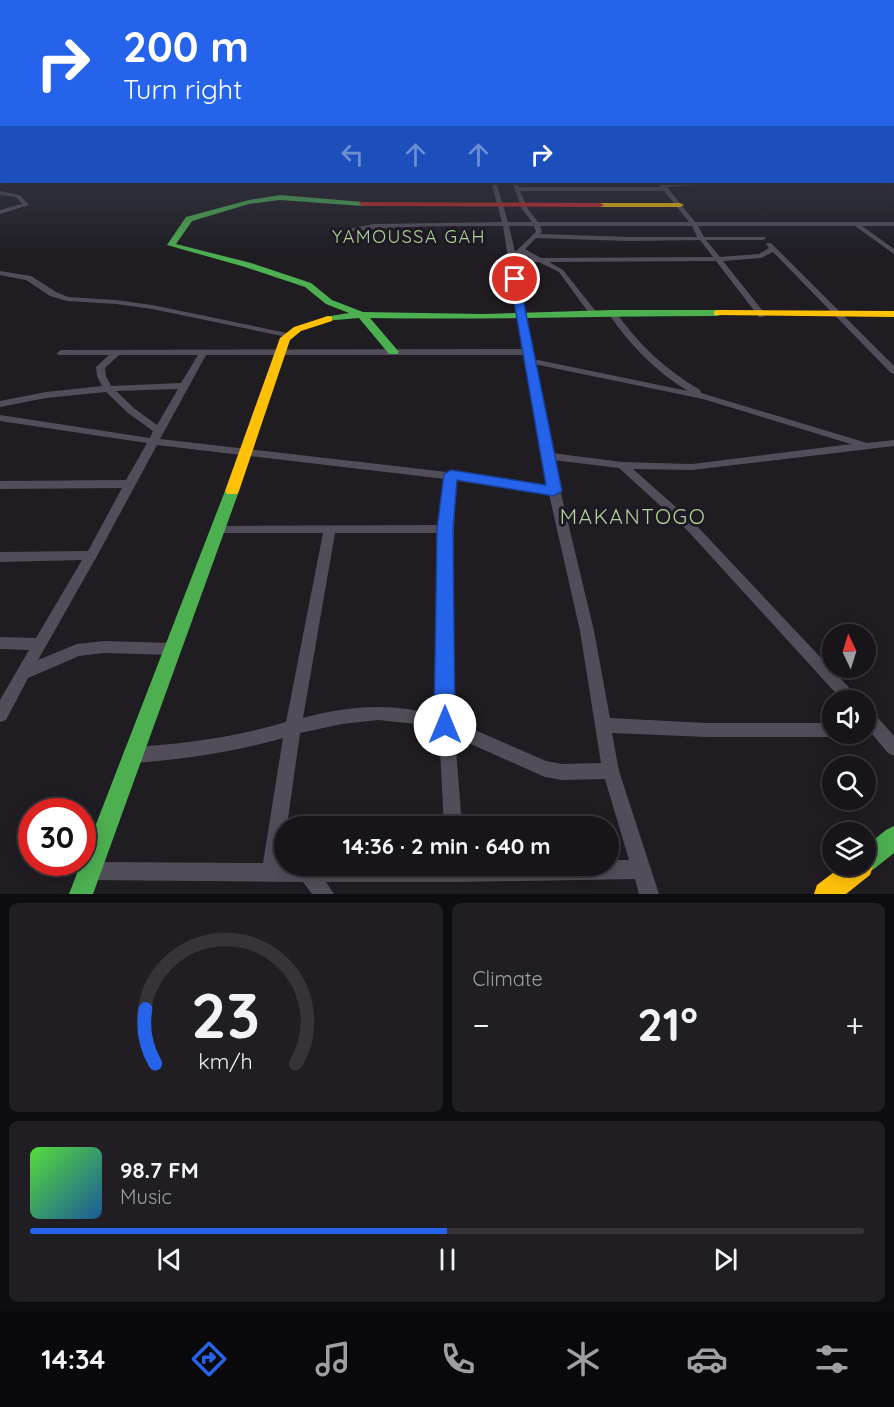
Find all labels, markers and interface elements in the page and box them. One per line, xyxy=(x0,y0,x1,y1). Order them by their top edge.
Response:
text: 200 m xyxy=(123,20,249,73)
icon: right xyxy=(24,24,102,102)
text: Turn right xyxy=(123,72,242,106)
icon: left xyxy=(336,138,369,171)
icon: ahead xyxy=(399,138,432,171)
icon: ahead xyxy=(462,138,495,171)
icon: right xyxy=(525,138,558,171)
district label: YAMOUSSA GAH xyxy=(332,225,486,248)
pin xyxy=(489,253,540,304)
icon: arrive xyxy=(498,262,531,295)
district label: MAKANTOGO xyxy=(560,503,706,529)
north arrow xyxy=(822,624,876,678)
map controls xyxy=(822,624,876,876)
button: sound xyxy=(822,690,876,744)
position arrow xyxy=(413,693,477,757)
button: search xyxy=(822,756,876,810)
speed limit sign: 30 xyxy=(18,798,96,876)
button: layers xyxy=(822,822,876,876)
text: 14:36 · 2 min · 640 m xyxy=(342,832,551,860)
text: Climate xyxy=(473,966,543,991)
text: 23 xyxy=(191,976,260,1054)
text: 21° xyxy=(637,996,698,1052)
text: − xyxy=(473,1004,490,1045)
text: + xyxy=(845,1004,864,1045)
text: km/h xyxy=(199,1049,253,1075)
text: 98.7 FM xyxy=(120,1156,199,1184)
text: Music xyxy=(120,1184,172,1209)
icon: previous xyxy=(153,1243,186,1276)
icon: pause xyxy=(431,1243,464,1276)
icon: next xyxy=(709,1243,742,1276)
icon: directions xyxy=(188,1338,230,1380)
icon: music xyxy=(312,1338,354,1380)
icon: phone xyxy=(437,1338,479,1380)
icon: climate xyxy=(562,1338,604,1380)
icon: car xyxy=(686,1338,728,1380)
icon: filters xyxy=(811,1338,853,1380)
text: 14:34 xyxy=(41,1342,105,1376)

